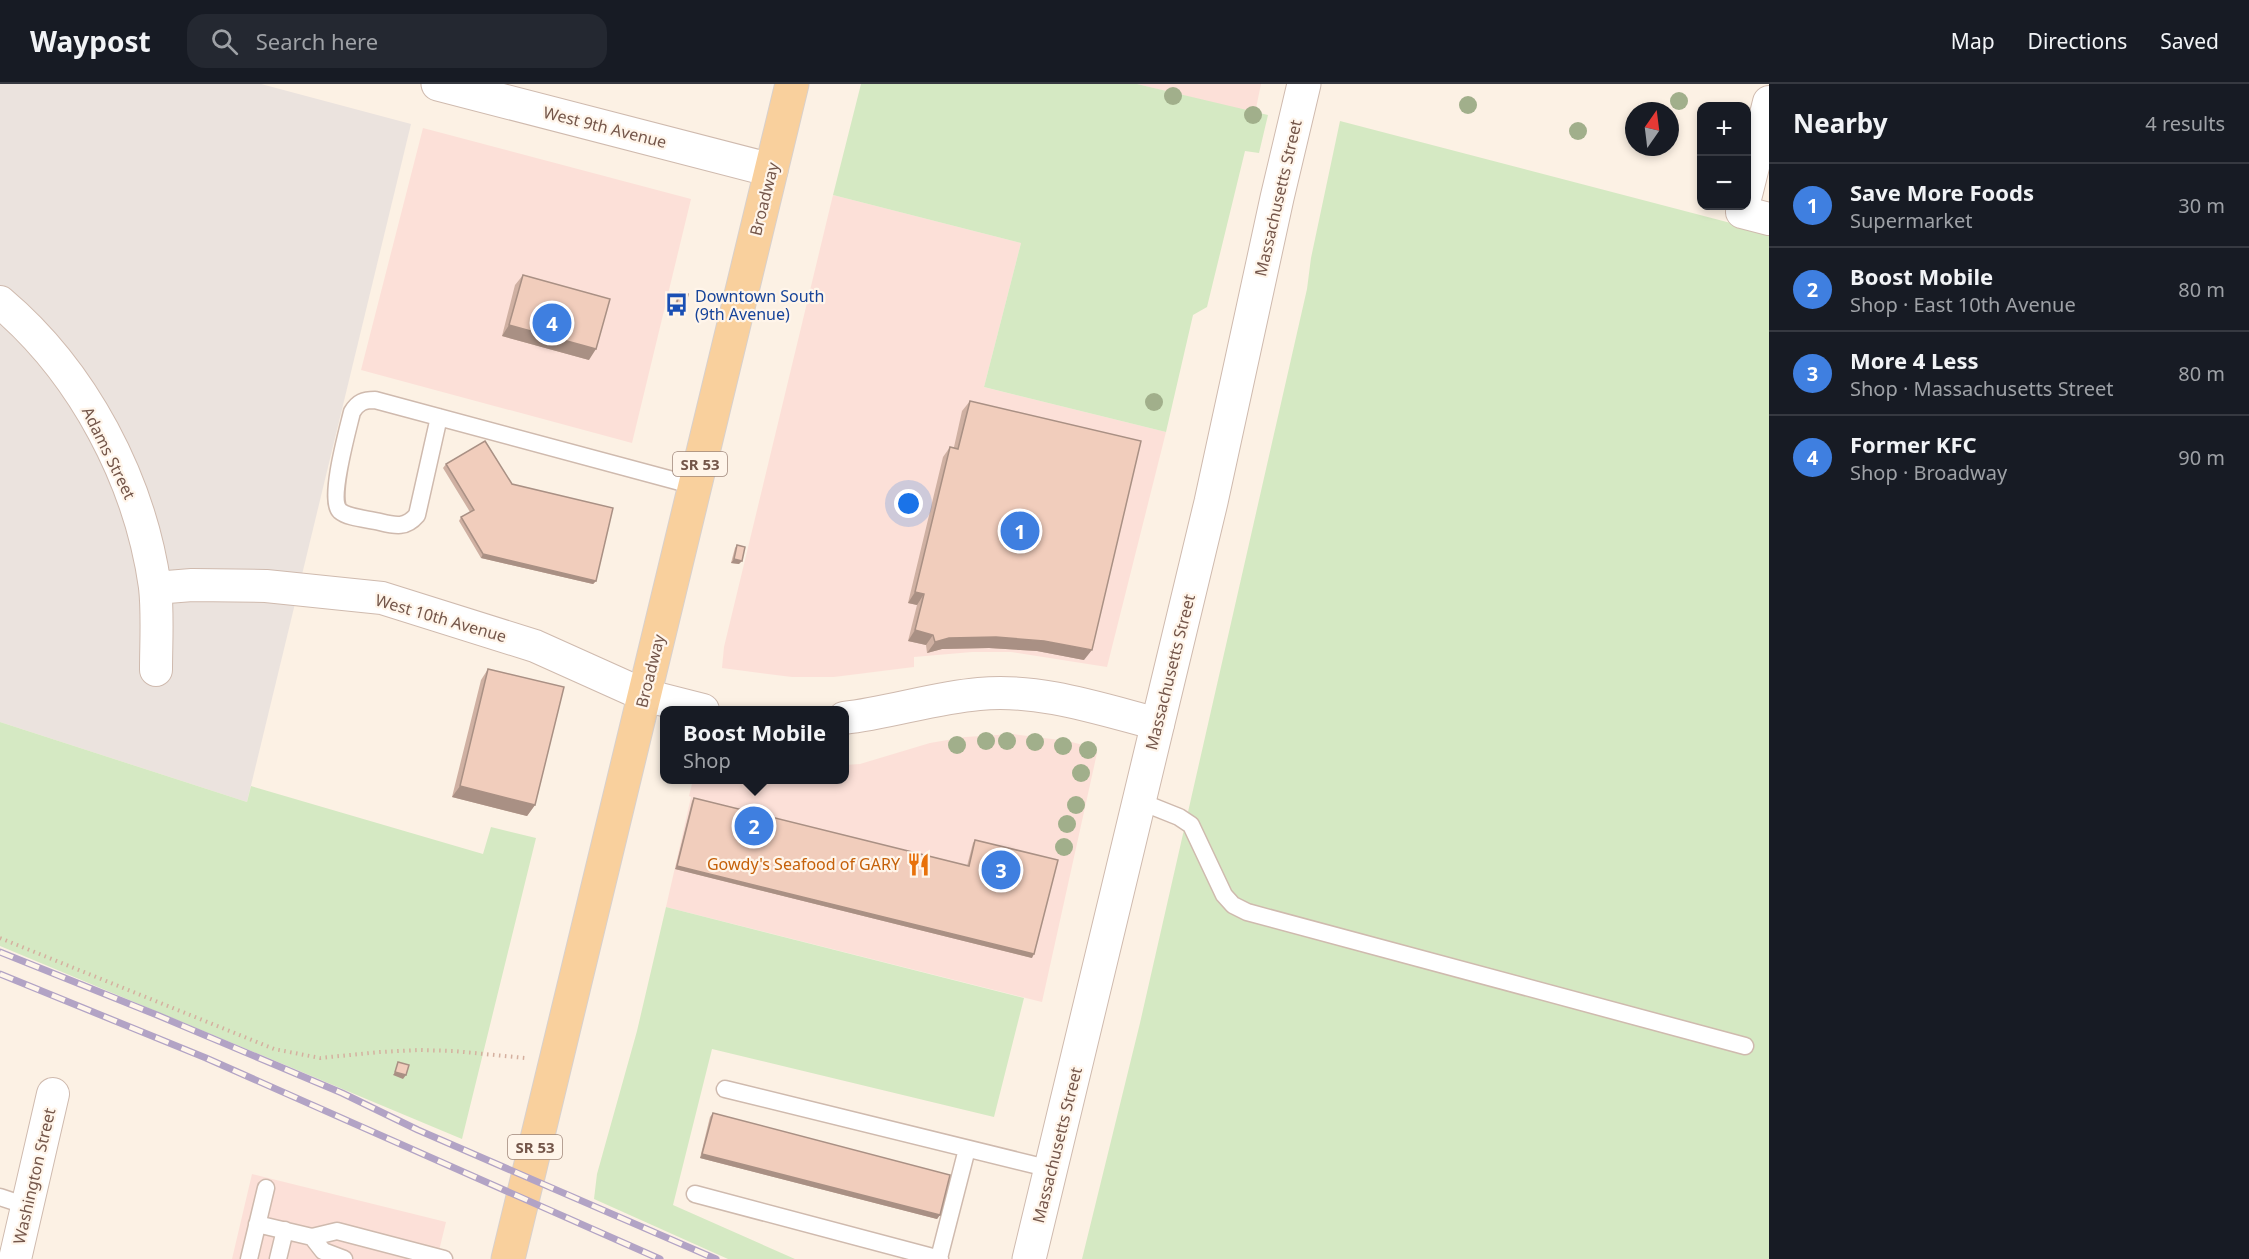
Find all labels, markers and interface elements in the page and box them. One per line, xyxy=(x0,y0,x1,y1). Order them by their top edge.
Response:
search box xyxy=(187,14,607,68)
text: Waypost xyxy=(30,22,151,60)
icon: search xyxy=(208,25,241,58)
text: Search here xyxy=(256,26,378,56)
text: Map xyxy=(1951,27,1995,55)
text: Directions xyxy=(2028,27,2127,55)
text: Saved xyxy=(2160,27,2219,55)
street label: West 9th Avenue xyxy=(541,101,669,153)
north arrow xyxy=(1625,102,1679,156)
map controls xyxy=(1697,102,1751,210)
button: + xyxy=(1697,102,1751,156)
text: Nearby xyxy=(1793,105,1888,141)
text: 4 results xyxy=(2145,110,2225,137)
street label: Massachusetts Street xyxy=(1249,117,1307,278)
button: − xyxy=(1697,156,1751,210)
street label: Broadway xyxy=(744,159,784,238)
text: Save More Foods xyxy=(1850,177,2034,207)
text: 1 xyxy=(1807,192,1818,219)
text: 30 m xyxy=(2178,192,2225,219)
text: Supermarket xyxy=(1850,207,1973,234)
text: Boost Mobile xyxy=(1850,261,1993,291)
text: 2 xyxy=(1807,276,1818,303)
text: 80 m xyxy=(2178,276,2225,303)
place label: Downtown South (9th Avenue) xyxy=(695,285,824,325)
text: Shop · East 10th Avenue xyxy=(1850,291,2076,318)
bus stop icon: Downtown South (9th Avenue) xyxy=(664,292,690,318)
pin: 4 xyxy=(532,300,572,346)
text: More 4 Less xyxy=(1850,345,1979,375)
text: 3 xyxy=(1807,360,1818,387)
text: 80 m xyxy=(2178,360,2225,387)
text: Shop · Massachusetts Street xyxy=(1850,375,2113,402)
street label: Adams Street xyxy=(77,403,141,503)
text: Former KFC xyxy=(1850,429,1977,459)
text: 4 xyxy=(1807,444,1818,471)
text: 90 m xyxy=(2178,444,2225,471)
road number: SR 53 xyxy=(673,452,727,476)
text: Shop · Broadway xyxy=(1850,459,2007,486)
your location xyxy=(894,489,923,518)
pin: 1 xyxy=(1000,508,1040,554)
street label: West 10th Avenue xyxy=(373,589,509,647)
street label: Massachusetts Street xyxy=(1140,592,1200,752)
street label: Broadway xyxy=(630,631,670,710)
popup xyxy=(660,706,849,784)
text: Boost Mobile xyxy=(683,717,826,747)
text: Shop xyxy=(683,747,731,774)
pin: 2 xyxy=(734,804,774,848)
pin: 3 xyxy=(982,848,1020,892)
restaurant icon: Gowdy's Seafood of GARY xyxy=(905,851,931,877)
place label: Gowdy's Seafood of GARY xyxy=(707,853,901,875)
street label: Massachusetts Street xyxy=(1027,1065,1087,1225)
street label: Washington Street xyxy=(8,1106,60,1246)
road number: SR 53 xyxy=(508,1135,562,1159)

